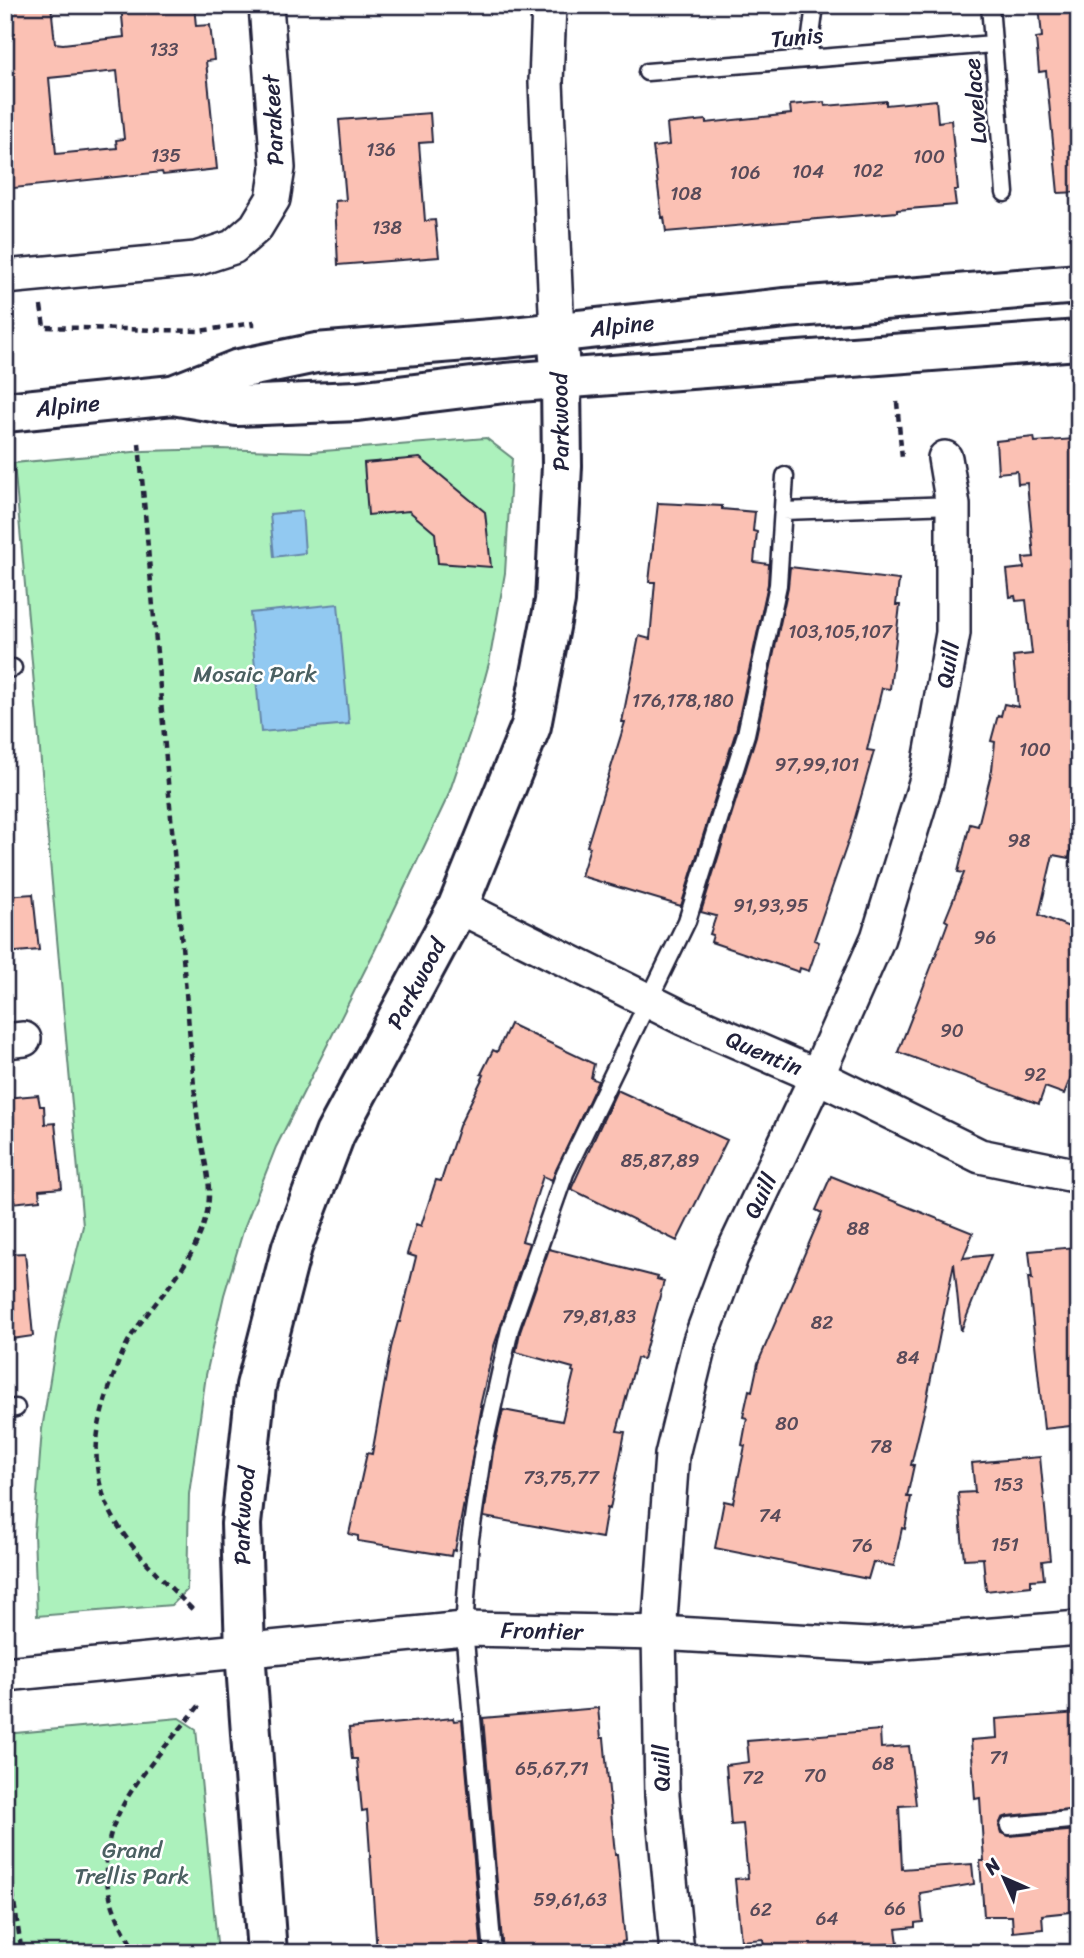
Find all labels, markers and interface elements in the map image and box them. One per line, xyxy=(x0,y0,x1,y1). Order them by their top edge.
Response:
street label: Tunis xyxy=(769,15,825,60)
house number: 133 xyxy=(149,33,179,66)
street label: Lovelace xyxy=(951,56,1000,146)
street label: Parakeet xyxy=(251,72,296,166)
house number: 136 xyxy=(366,133,396,166)
house number: 135 xyxy=(151,139,181,172)
house number: 100 xyxy=(913,140,945,173)
house number: 102 xyxy=(852,154,884,187)
house number: 104 xyxy=(792,155,824,188)
house number: 106 xyxy=(730,156,760,189)
house number: 108 xyxy=(670,177,702,210)
house number: 138 xyxy=(372,211,403,244)
street label: Alpine xyxy=(587,302,657,350)
street label: Parkwood xyxy=(539,371,582,471)
street label: Alpine xyxy=(33,382,102,430)
house number: 103,105,107 xyxy=(788,615,893,648)
street label: Quill xyxy=(924,638,972,691)
park label: Mosaic Park xyxy=(193,654,318,695)
house number: 176,178,180 xyxy=(632,684,734,717)
house number: 100 xyxy=(1019,733,1051,766)
house number: 97,99,101 xyxy=(775,748,859,781)
house number: 98 xyxy=(1007,824,1031,857)
house number: 91,93,95 xyxy=(733,889,809,922)
house number: 96 xyxy=(974,921,996,954)
street label: Parkwood xyxy=(375,929,459,1037)
house number: 90 xyxy=(940,1014,964,1047)
street label: Quentin xyxy=(719,1019,810,1089)
house number: 92 xyxy=(1024,1058,1046,1091)
house number: 85,87,89 xyxy=(621,1144,699,1177)
street label: Quill xyxy=(732,1166,789,1226)
house number: 88 xyxy=(847,1212,870,1245)
house number: 79,81,83 xyxy=(562,1300,637,1333)
house number: 82 xyxy=(811,1306,833,1339)
house number: 84 xyxy=(896,1341,920,1374)
house number: 80 xyxy=(775,1407,799,1440)
house number: 78 xyxy=(870,1430,893,1463)
house number: 73,75,77 xyxy=(523,1461,600,1494)
street label: Parkwood xyxy=(220,1463,268,1566)
house number: 153 xyxy=(993,1468,1024,1501)
house number: 74 xyxy=(759,1499,781,1532)
house number: 151 xyxy=(991,1528,1019,1561)
house number: 76 xyxy=(851,1529,873,1562)
street label: Frontier xyxy=(500,1610,585,1652)
house number: 71 xyxy=(989,1741,1009,1774)
street label: Quill xyxy=(641,1744,682,1792)
house number: 68 xyxy=(872,1747,895,1780)
house number: 65,67,71 xyxy=(515,1752,589,1785)
house number: 70 xyxy=(804,1759,826,1792)
house number: 72 xyxy=(742,1761,764,1794)
park label: Grand Trellis Park xyxy=(74,1830,190,1897)
north arrow xyxy=(968,1842,1038,1912)
text: N xyxy=(975,1849,1009,1883)
house number: 59,61,63 xyxy=(533,1883,607,1916)
house number: 66 xyxy=(884,1892,906,1925)
house number: 62 xyxy=(750,1893,772,1926)
house number: 64 xyxy=(816,1902,838,1935)

